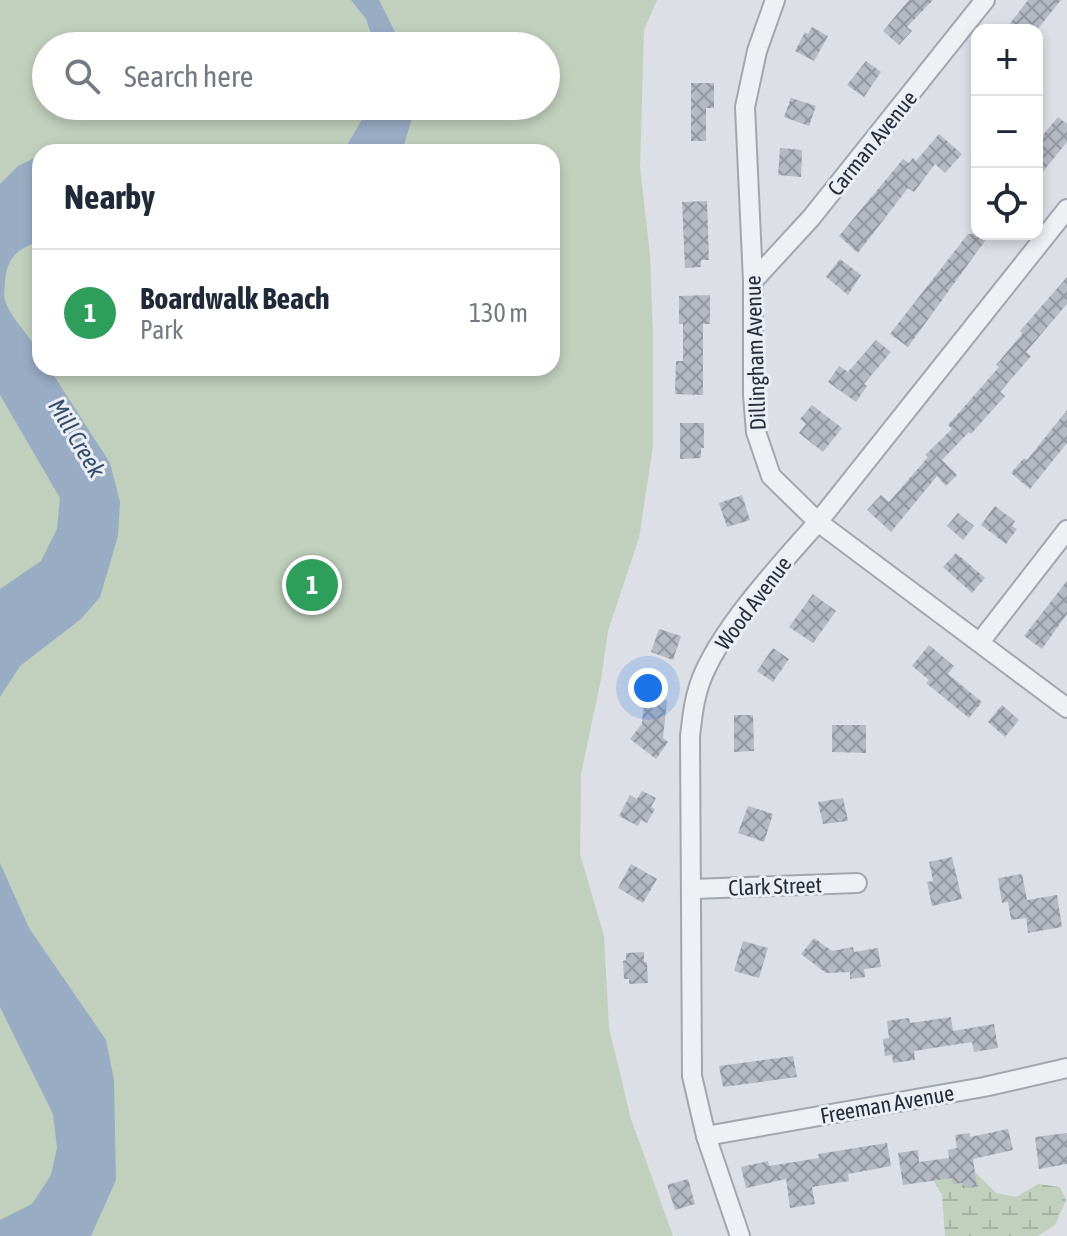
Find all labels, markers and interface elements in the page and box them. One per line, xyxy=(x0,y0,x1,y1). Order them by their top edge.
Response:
map controls xyxy=(971,24,1043,240)
button: + xyxy=(971,24,1043,96)
search box xyxy=(32,32,560,120)
icon: search xyxy=(60,54,104,98)
text: Search here xyxy=(124,59,253,93)
street label: Carman Avenue xyxy=(822,85,922,201)
button: − xyxy=(971,96,1043,168)
button: locate xyxy=(971,168,1043,240)
text: Nearby xyxy=(64,177,155,216)
street label: Dillingham Avenue xyxy=(739,275,771,431)
text: Boardwalk Beach xyxy=(140,281,330,315)
text: 1 xyxy=(84,298,96,328)
text: 130 m xyxy=(469,298,528,328)
text: Park xyxy=(140,315,183,345)
water label: Mill Creek xyxy=(43,394,111,482)
street label: Wood Avenue xyxy=(709,551,797,655)
pin: 1 xyxy=(286,555,338,615)
your location xyxy=(628,668,668,708)
street label: Clark Street xyxy=(728,871,822,901)
street label: Freeman Avenue xyxy=(818,1079,956,1129)

